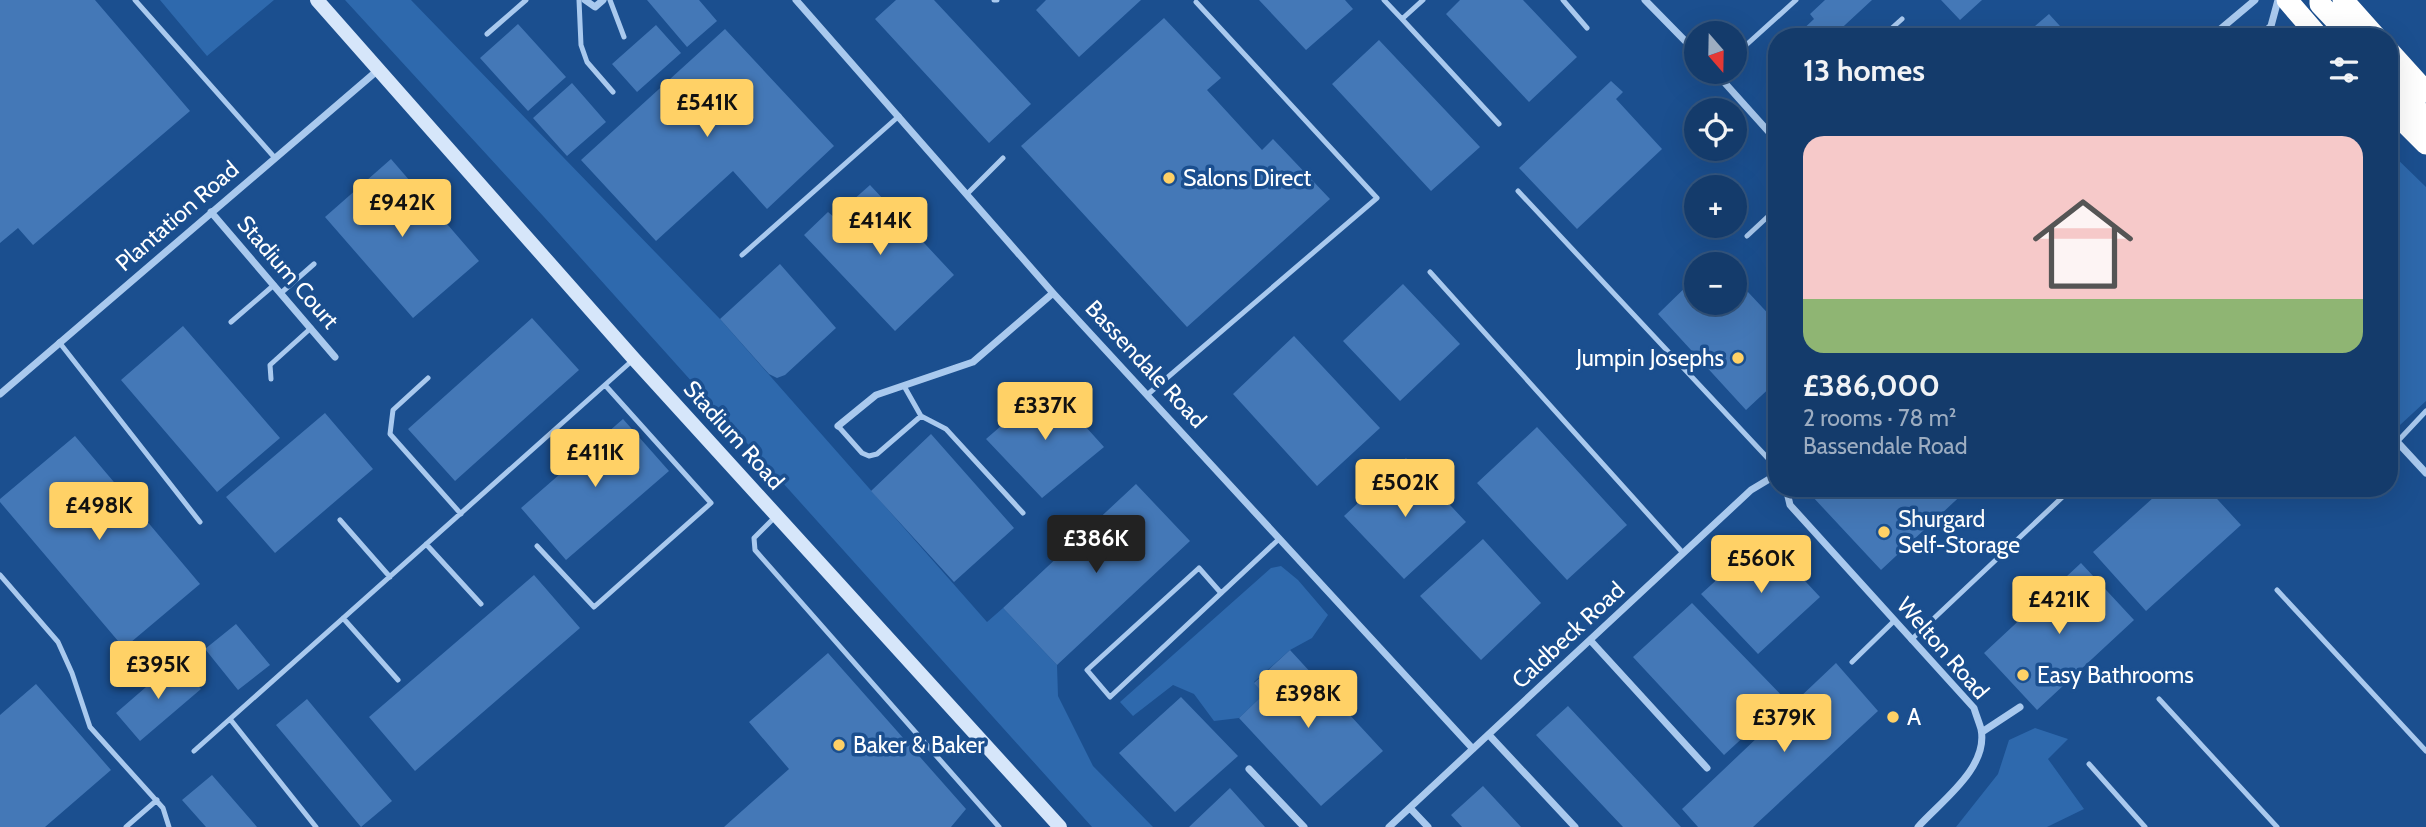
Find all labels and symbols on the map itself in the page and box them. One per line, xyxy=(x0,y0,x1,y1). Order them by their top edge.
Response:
north arrow xyxy=(1684,21,1746,84)
pin: £541K xyxy=(658,80,756,139)
street label: Plantation Road xyxy=(110,155,244,277)
place label: Salons Direct xyxy=(1183,164,1312,192)
marker: Salons Direct xyxy=(1161,170,1177,186)
pin: £942K xyxy=(353,180,451,239)
pin: £414K xyxy=(831,198,929,257)
street label: Stadium Court xyxy=(231,210,345,334)
street label: Bassendale Road xyxy=(1080,294,1212,434)
place label: Jumpin Josephs xyxy=(1575,344,1724,372)
marker: Jumpin Josephs xyxy=(1730,350,1746,366)
street label: Stadium Road xyxy=(678,375,790,495)
pin: £337K xyxy=(996,382,1094,442)
pin: £411K xyxy=(546,430,644,489)
pin: £502K xyxy=(1356,460,1454,519)
pin: £498K xyxy=(50,482,148,542)
place label: Shurgard Self-Storage xyxy=(1898,505,2020,559)
pin: £386K xyxy=(1047,516,1145,575)
marker: Shurgard Self-Storage xyxy=(1876,524,1892,540)
pin: £560K xyxy=(1712,536,1810,595)
street label: Caldbeck Road xyxy=(1506,576,1630,694)
pin: £421K xyxy=(2010,576,2108,636)
street label: Welton Road xyxy=(1891,591,1995,705)
pin: £395K xyxy=(109,642,207,701)
place label: Easy Bathrooms xyxy=(2037,661,2194,689)
marker: Easy Bathrooms xyxy=(2015,667,2031,683)
pin: £398K xyxy=(1259,670,1357,730)
pin: £379K xyxy=(1735,694,1833,754)
place label: A xyxy=(1907,703,1921,731)
marker: A xyxy=(1885,709,1901,725)
place label: Baker & Baker xyxy=(853,731,985,759)
marker: Baker & Baker xyxy=(831,737,847,753)

